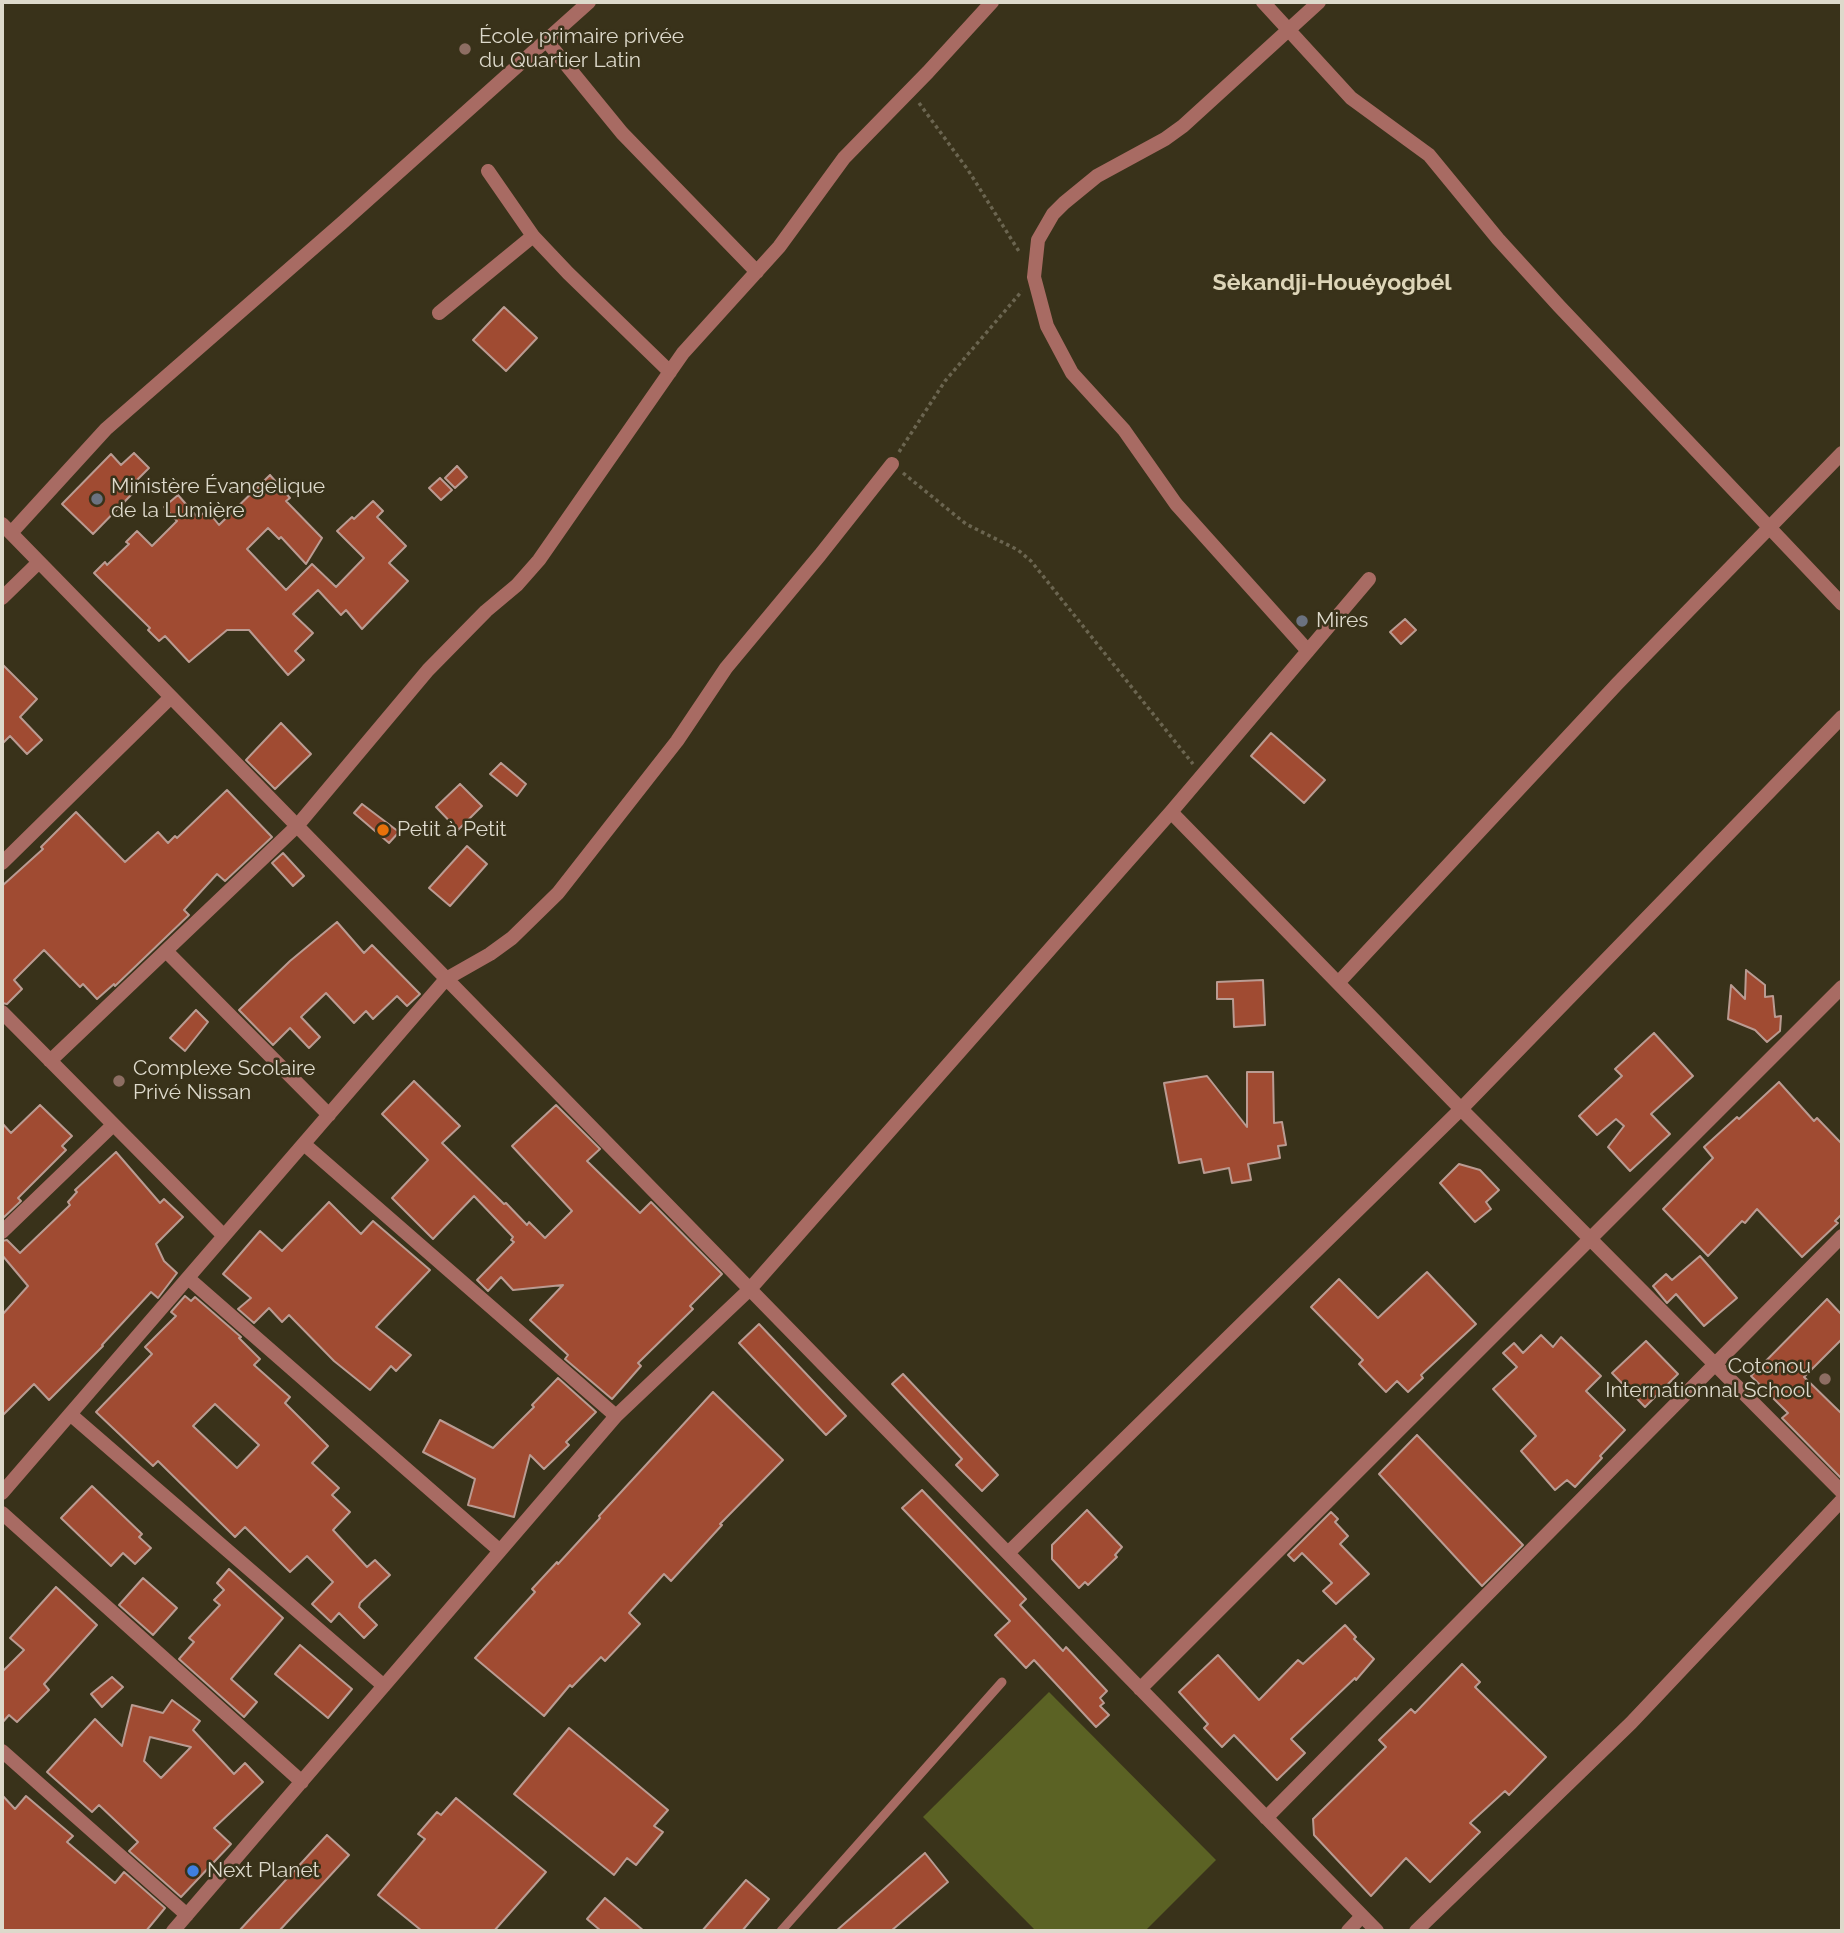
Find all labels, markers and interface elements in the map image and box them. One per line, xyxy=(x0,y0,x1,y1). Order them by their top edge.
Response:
place label: École primaire privée du Quartier Latin xyxy=(479,24,684,74)
marker: École primaire privée du Quartier Latin xyxy=(457,41,473,57)
district label: Sèkandji-Houéyogbél xyxy=(1213,269,1451,297)
place label: Ministère Évangelique de la Lumière xyxy=(111,474,325,524)
marker: Ministère Évangelique de la Lumière xyxy=(89,491,105,507)
place label: Mires xyxy=(1316,608,1368,634)
marker: Mires xyxy=(1294,613,1310,629)
place label: Petit à Petit xyxy=(397,817,507,843)
marker: Petit à Petit xyxy=(375,822,391,838)
place label: Complexe Scolaire Privé Nissan xyxy=(133,1056,315,1106)
marker: Complexe Scolaire Privé Nissan xyxy=(111,1073,127,1089)
place label: Cotonou Internationnal School xyxy=(1605,1354,1811,1404)
marker: Cotonou Internationnal School xyxy=(1817,1371,1833,1387)
place label: Next Planet xyxy=(207,1858,320,1884)
marker: Next Planet xyxy=(185,1863,201,1879)

